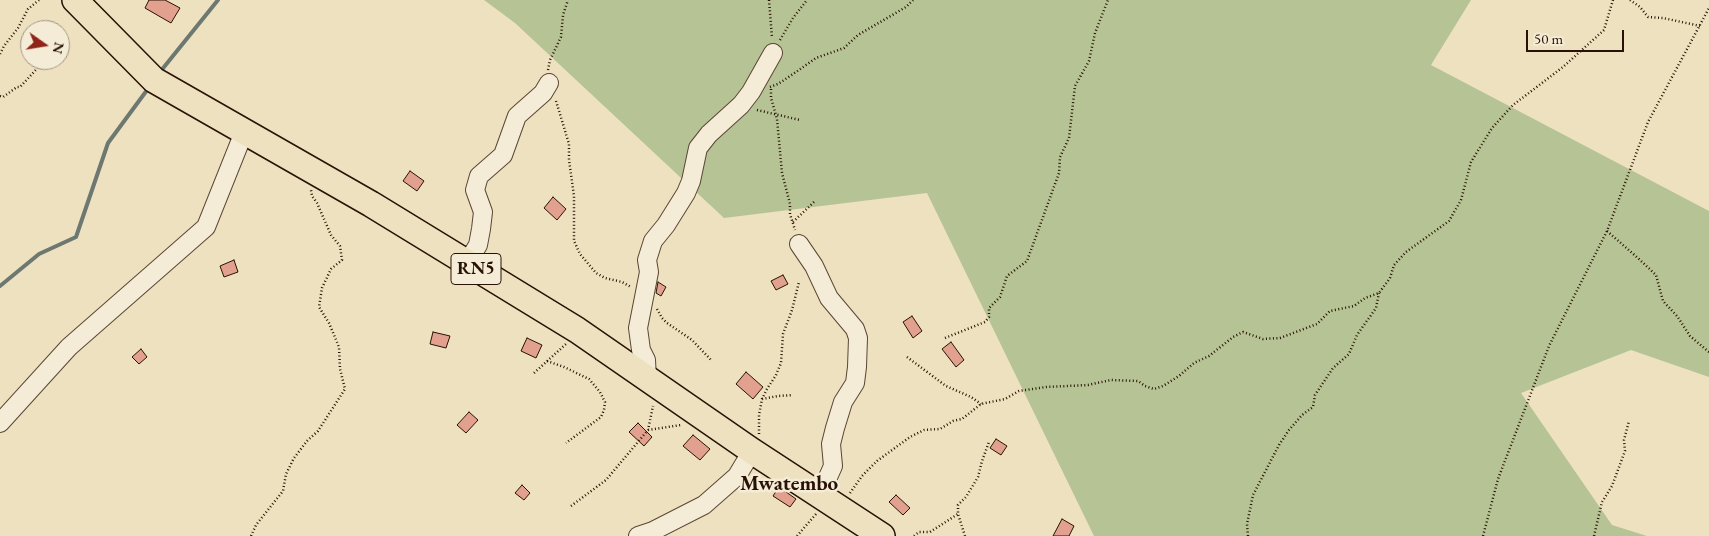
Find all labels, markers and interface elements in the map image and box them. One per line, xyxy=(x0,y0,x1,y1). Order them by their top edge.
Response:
north arrow xyxy=(20,20,70,70)
scale bar xyxy=(1529,20,1626,52)
text: 50 m xyxy=(1534,29,1563,48)
text: N xyxy=(49,41,69,56)
road number: RN5 xyxy=(451,253,501,284)
district label: Mwatembo xyxy=(740,471,838,497)

